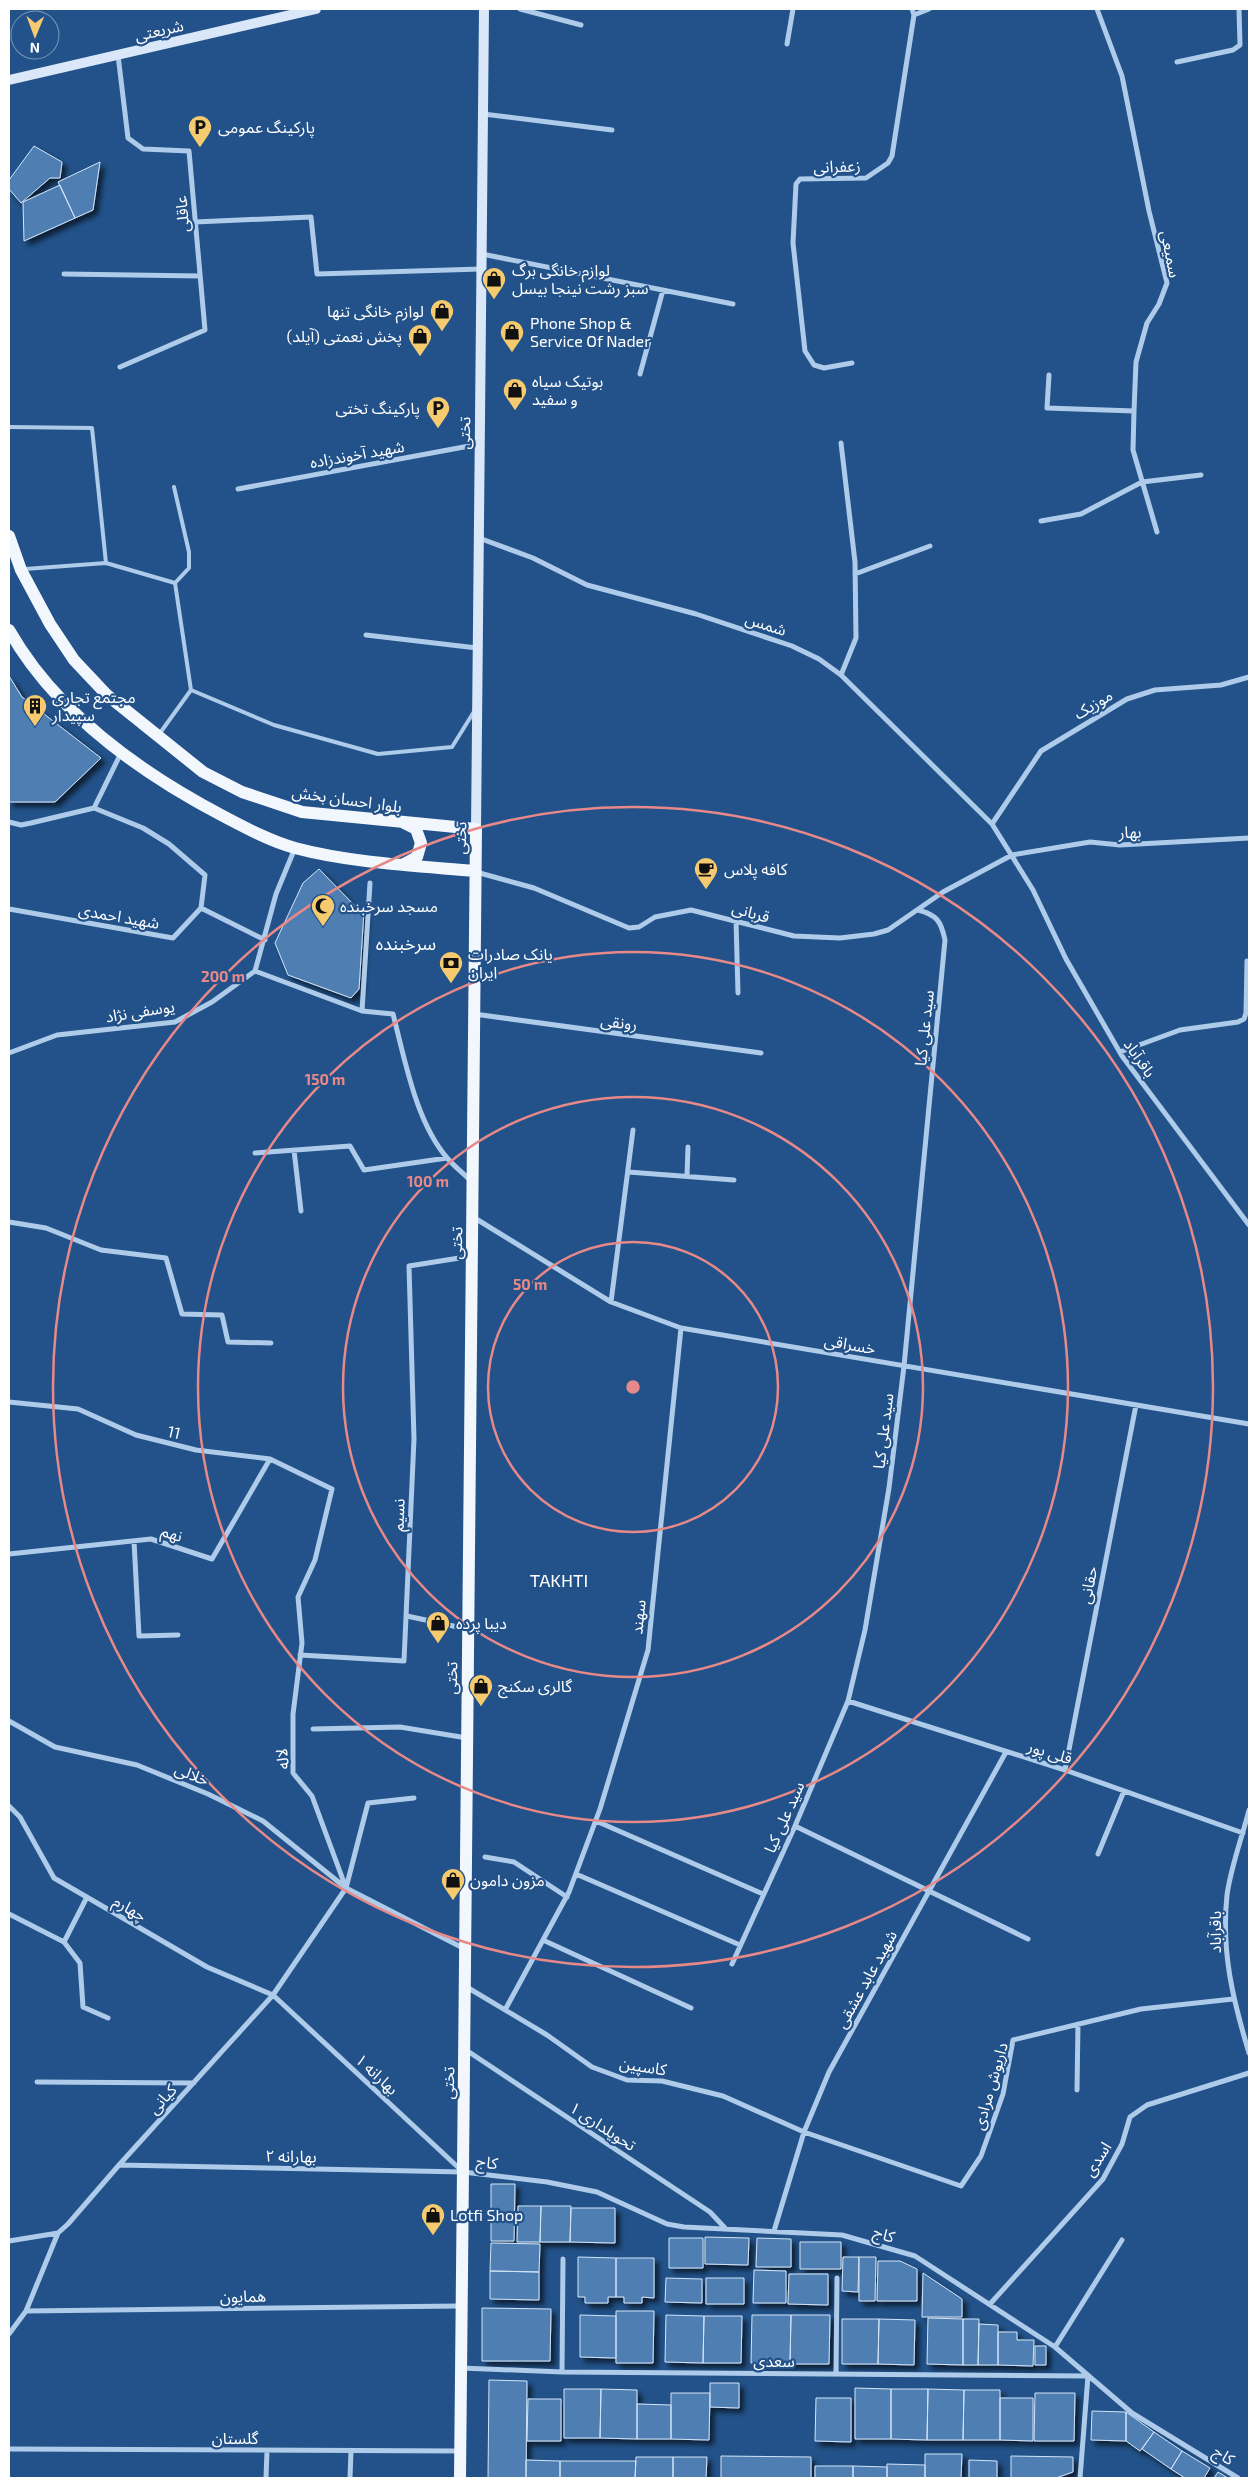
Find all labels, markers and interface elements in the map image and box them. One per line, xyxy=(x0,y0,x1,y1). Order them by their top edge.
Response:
north arrow xyxy=(10,10,60,60)
street label: شریعتی xyxy=(133,15,185,45)
text: N xyxy=(30,40,40,57)
parking icon: پارکینگ عمومی xyxy=(187,114,213,148)
place label: پارکینگ عمومی xyxy=(218,117,315,138)
street label: زعفرانی xyxy=(813,155,861,177)
street label: عاقلی xyxy=(170,195,194,233)
street label: سمیعی xyxy=(1157,229,1185,279)
place label: لوازم خانگی برگ سبز رشت نینجا بیسل xyxy=(512,260,649,298)
shop icon: لوازم خانگی برگ سبز رشت نینجا بیسل xyxy=(481,266,507,300)
shop icon: لوازم خانگی تنها xyxy=(429,298,455,332)
place label: لوازم خانگی تنها xyxy=(327,301,424,324)
place label: Phone Shop & Service Of Nader xyxy=(530,313,651,350)
shop icon: Phone Shop & Service Of Nader xyxy=(499,319,525,353)
shop icon: پخش نعمتی (آیلد) xyxy=(407,323,433,357)
place label: پخش نعمتی (آیلد) xyxy=(287,326,402,347)
place label: بوتیک سیاه و سفید xyxy=(532,371,603,409)
shop icon: بوتیک سیاه و سفید xyxy=(502,377,528,411)
parking icon: پارکینگ تختی xyxy=(425,395,451,429)
place label: پارکینگ تختی xyxy=(335,398,420,419)
street label: تختی xyxy=(454,416,474,450)
street label: شهید آخوندزاده xyxy=(308,436,406,472)
street label: شمس xyxy=(743,608,789,640)
street label: موزیک xyxy=(1070,685,1116,723)
place label: مجتمع تجاری سپیدار xyxy=(51,687,136,726)
building icon: مجتمع تجاری سپیدار xyxy=(22,693,48,727)
street label: بلوار احسان بخش xyxy=(291,781,403,817)
street label: تختی xyxy=(450,821,470,855)
street label: بهار xyxy=(1117,822,1142,842)
cafe icon: کافه پلاس xyxy=(693,856,719,890)
place label: کافه پلاس xyxy=(724,859,788,880)
mosque icon: مسجد سرخبنده xyxy=(310,893,336,927)
place label: مسجد سرخبنده xyxy=(340,896,438,916)
street label: قربانی xyxy=(730,897,772,927)
street label: شهید احمدی xyxy=(77,899,161,933)
district label: سرخبنده xyxy=(376,932,436,955)
place label: یانک صادرات ایران xyxy=(468,944,553,982)
bank icon: یانک صادرات ایران xyxy=(438,950,464,984)
text: 200 m xyxy=(201,967,245,985)
street label: سید علی کیا xyxy=(910,989,938,1067)
street label: یوسفی نژاد xyxy=(104,996,176,1026)
street label: رونقی xyxy=(599,1010,639,1034)
street label: باقرآباد xyxy=(1120,1035,1160,1081)
text: 150 m xyxy=(305,1070,345,1088)
text: 100 m xyxy=(407,1172,449,1190)
street label: تختی xyxy=(446,1226,466,1260)
text: 50 m xyxy=(513,1275,547,1293)
street label: خسراقی xyxy=(823,1330,877,1358)
centre of rings xyxy=(624,1378,642,1396)
street label: سید علی کیا xyxy=(868,1392,898,1470)
street label: 11 xyxy=(166,1421,182,1442)
street label: نسیم xyxy=(387,1498,412,1532)
street label: نهم xyxy=(158,1520,185,1549)
street label: حقانی xyxy=(1075,1564,1101,1606)
district label: TAKHTI xyxy=(530,1569,588,1591)
street label: سهند xyxy=(626,1599,650,1635)
shop icon: دیبا پرده xyxy=(425,1610,451,1644)
place label: دیبا پرده xyxy=(456,1613,507,1634)
street label: تختی xyxy=(441,1661,461,1695)
shop icon: گالری سکنج xyxy=(468,1673,494,1707)
place label: گالری سکنج xyxy=(498,1676,572,1699)
street label: قلی پور xyxy=(1024,1735,1075,1769)
street label: لاله xyxy=(271,1748,292,1770)
street label: خلالی xyxy=(172,1758,212,1790)
street label: سید علی کیا xyxy=(759,1778,809,1856)
shop icon: مزون دامون xyxy=(440,1867,466,1901)
place label: مزون دامون xyxy=(470,1870,545,1890)
street label: چهارم xyxy=(108,1891,150,1928)
street label: باقرآباد xyxy=(1205,1911,1225,1953)
street label: شهید عابد عشقی xyxy=(831,1926,901,2032)
street label: داریوش مرادی xyxy=(968,2040,1012,2132)
street label: بهارانه ۱ xyxy=(351,2049,403,2099)
street label: کاسپین xyxy=(618,2052,668,2081)
street label: تختی xyxy=(438,2066,458,2100)
street label: کیانی xyxy=(143,2080,181,2118)
street label: تحویلداری ۱ xyxy=(566,2097,640,2155)
street label: اسدی xyxy=(1079,2138,1115,2180)
street label: بهارانه ۲ xyxy=(265,2146,317,2166)
street label: کاج xyxy=(475,2151,499,2176)
shop icon: Lotfi Shop xyxy=(420,2202,446,2236)
place label: Lotfi Shop xyxy=(450,2205,523,2224)
street label: کاج xyxy=(870,2221,897,2250)
street label: همایون xyxy=(220,2286,266,2306)
street label: سعدی xyxy=(753,2351,795,2371)
street label: گلستان xyxy=(212,2428,259,2448)
street label: کاج xyxy=(1208,2441,1239,2472)

